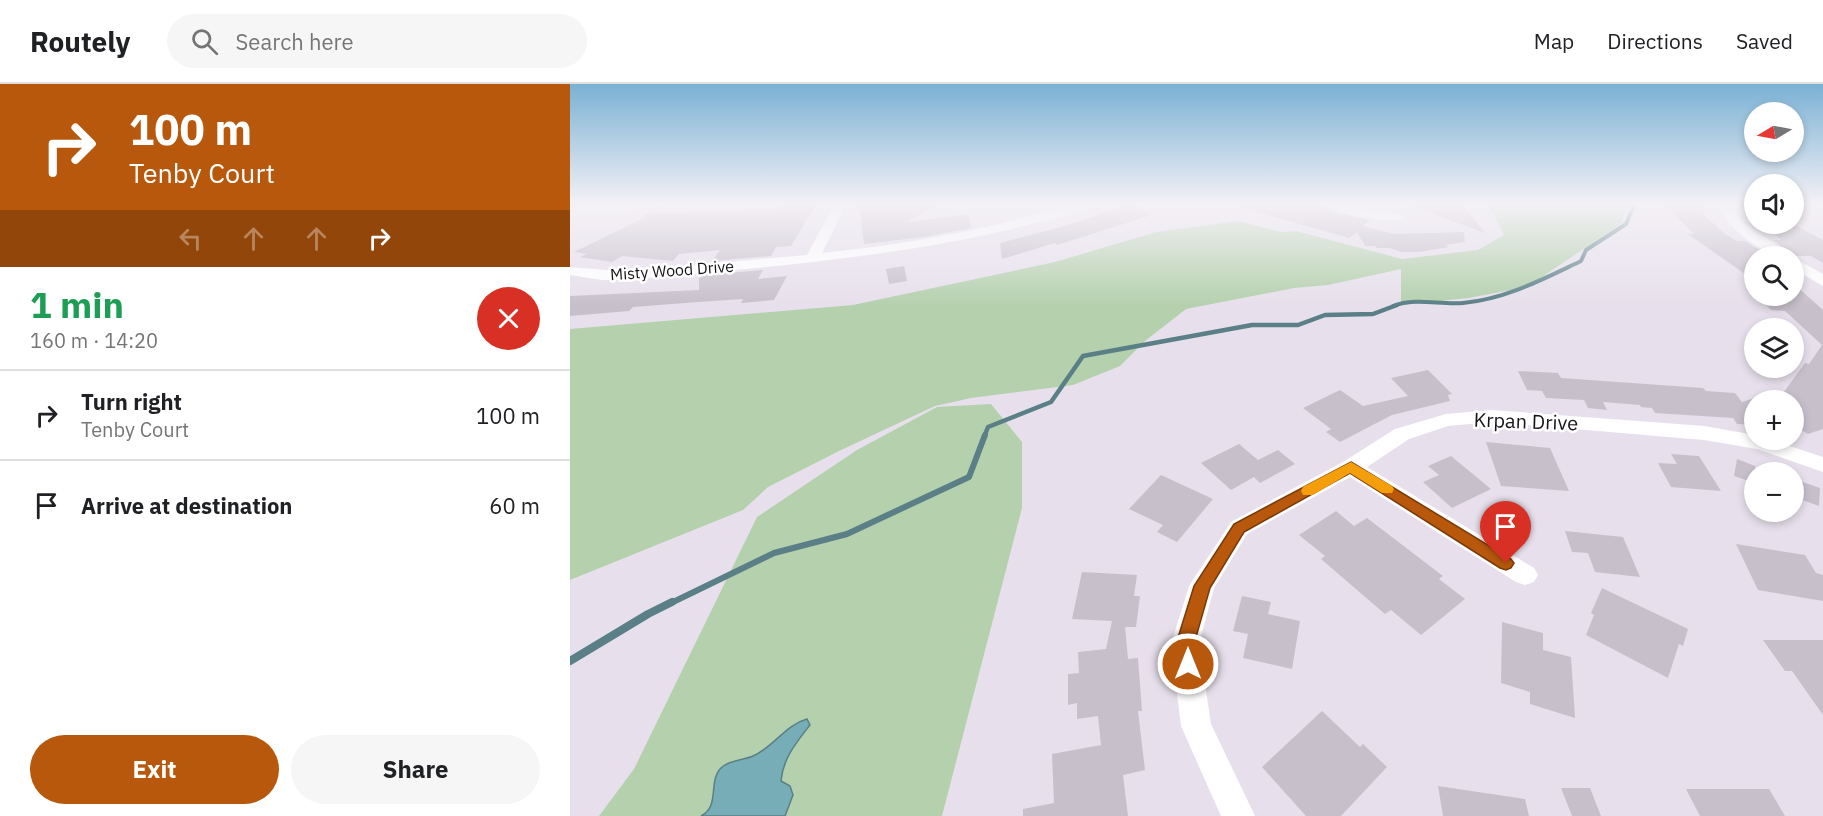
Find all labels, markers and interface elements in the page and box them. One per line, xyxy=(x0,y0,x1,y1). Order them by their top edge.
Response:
search box xyxy=(167,14,587,68)
text: Routely xyxy=(30,23,131,60)
icon: search xyxy=(188,25,221,58)
text: Search here xyxy=(236,27,354,56)
text: Map xyxy=(1534,27,1574,55)
text: Directions xyxy=(1607,27,1703,55)
text: Saved xyxy=(1736,27,1793,55)
text: 100 m xyxy=(129,102,252,157)
north arrow xyxy=(1744,102,1804,162)
map controls xyxy=(1744,102,1804,522)
icon: right xyxy=(30,108,108,186)
text: Tenby Court xyxy=(129,155,275,190)
button: sound xyxy=(1744,174,1804,234)
icon: left xyxy=(174,222,207,255)
icon: ahead xyxy=(237,222,270,255)
icon: ahead xyxy=(300,222,333,255)
icon: right xyxy=(363,222,396,255)
button: search xyxy=(1744,246,1804,306)
street label: Misty Wood Drive xyxy=(609,256,735,284)
text: 1 min xyxy=(30,281,124,328)
button: close xyxy=(477,287,540,350)
button: layers xyxy=(1744,318,1804,378)
text: 160 m · 14:20 xyxy=(30,327,158,354)
text: Turn right xyxy=(81,387,182,416)
button: + xyxy=(1744,390,1804,450)
icon: right xyxy=(30,399,63,432)
text: 100 m xyxy=(476,401,540,430)
street label: Krpan Drive xyxy=(1473,406,1579,436)
text: Tenby Court xyxy=(81,416,189,443)
button: − xyxy=(1744,462,1804,522)
icon: arrive xyxy=(30,489,63,522)
text: Arrive at destination xyxy=(81,491,292,520)
text: 60 m xyxy=(489,491,540,520)
pin xyxy=(1480,501,1531,563)
icon: arrive xyxy=(1489,510,1522,543)
position arrow xyxy=(1156,632,1220,696)
button: Exit xyxy=(30,735,279,804)
button: Share xyxy=(291,735,540,804)

